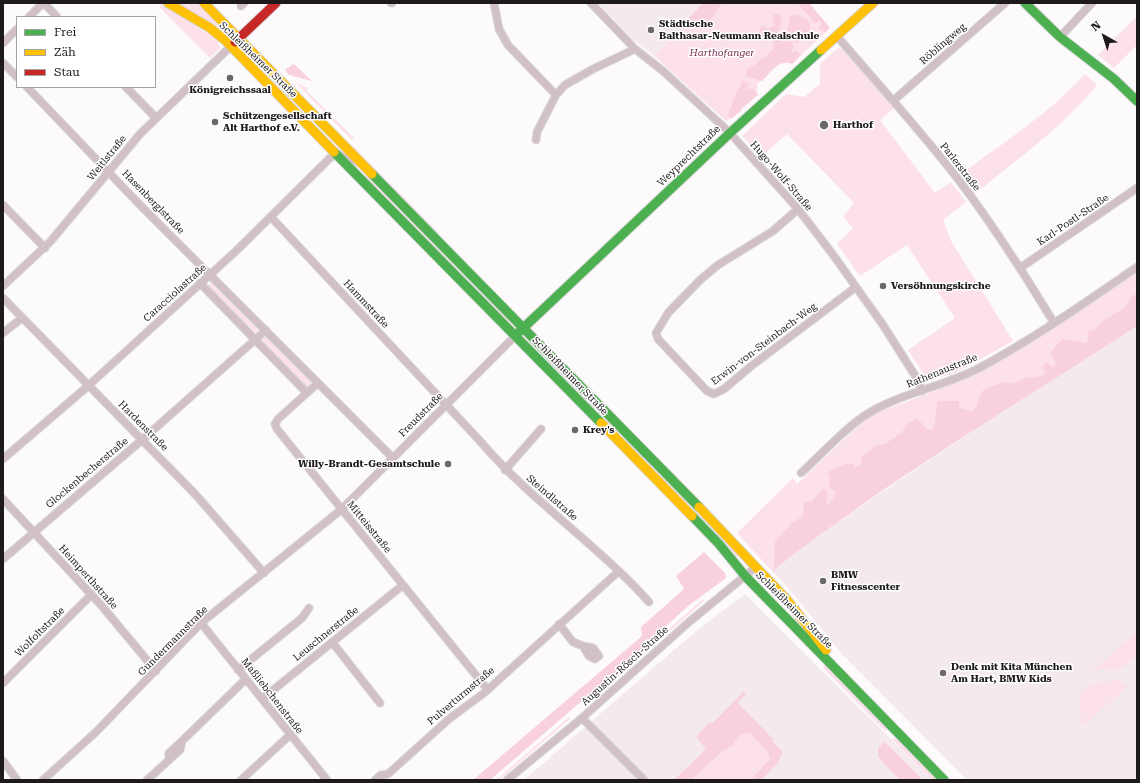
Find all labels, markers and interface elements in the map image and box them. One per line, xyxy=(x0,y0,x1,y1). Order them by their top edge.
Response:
legend xyxy=(16,16,156,88)
north arrow xyxy=(1084,16,1124,56)
place label: Städtische Balthasar-Neumann Realschule xyxy=(659,18,819,42)
text: N xyxy=(1089,19,1104,34)
street label: Schleißheimer Straße xyxy=(217,20,299,100)
street label: Röblingweg xyxy=(918,21,968,67)
text: Frei xyxy=(54,25,76,39)
marker: Städtische Balthasar-Neumann Realschule xyxy=(646,25,656,35)
text: Zäh xyxy=(54,45,76,59)
park label: Harthofanger xyxy=(689,47,755,59)
text: Stau xyxy=(54,65,80,79)
marker: Königreichssaal xyxy=(225,73,235,83)
place label: Königreichssaal xyxy=(189,84,271,96)
place label: Schützengesellschaft Alt Harthof e.V. xyxy=(223,110,332,134)
marker: Schützengesellschaft Alt Harthof e.V. xyxy=(210,117,220,127)
marker: Harthof xyxy=(818,119,830,131)
place label: Harthof xyxy=(833,119,873,131)
street label: Weyprechtstraße xyxy=(655,123,723,189)
street label: Weitlstraße xyxy=(85,133,129,183)
street label: Hugo-Wolf-Straße xyxy=(747,139,815,213)
street label: Parlerstraße xyxy=(937,140,983,194)
street label: Hasenberglstraße xyxy=(119,167,187,237)
street label: Karl-Postl-Straße xyxy=(1035,192,1111,248)
street label: Caracciolastraße xyxy=(141,262,209,324)
street label: Hammstraße xyxy=(341,277,391,331)
place label: Versöhnungskirche xyxy=(891,280,991,292)
marker: Versöhnungskirche xyxy=(878,281,888,291)
street label: Erwin-von-Steinbach-Weg xyxy=(709,300,819,388)
street label: Schleißheimer Straße xyxy=(530,335,610,417)
street label: Rathenaustraße xyxy=(905,351,979,391)
street label: Freudstraße xyxy=(396,390,446,440)
street label: Hardenstraße xyxy=(116,399,170,453)
place label: Krey's xyxy=(583,424,614,436)
marker: Krey's xyxy=(570,425,580,435)
street label: Glockenbecherstraße xyxy=(43,435,131,511)
place label: Willy-Brandt-Gesamtschule xyxy=(298,458,440,470)
marker: Willy-Brandt-Gesamtschule xyxy=(443,459,453,469)
street label: Steindlstraße xyxy=(524,472,580,524)
street label: Mitteisstraße xyxy=(344,499,394,555)
street label: Heimperthstraße xyxy=(56,542,120,612)
street label: Schleißheimer Straße xyxy=(753,569,835,651)
place label: BMW Fitnesscenter xyxy=(831,569,900,592)
marker: BMW Fitnesscenter xyxy=(818,576,828,586)
street label: Gundermannstraße xyxy=(136,604,210,678)
street label: Leuschnerstraße xyxy=(291,604,361,664)
street label: Wolfoltstraße xyxy=(13,605,67,659)
street label: Augustin-Rösch-Straße xyxy=(579,624,671,708)
street label: Maßliebchenstraße xyxy=(239,656,305,736)
place label: Denk mit Kita München Am Hart, BMW Kids xyxy=(951,661,1072,684)
street label: Pulverturmstraße xyxy=(425,664,497,728)
marker: Denk mit Kita München Am Hart, BMW Kids xyxy=(938,668,948,678)

